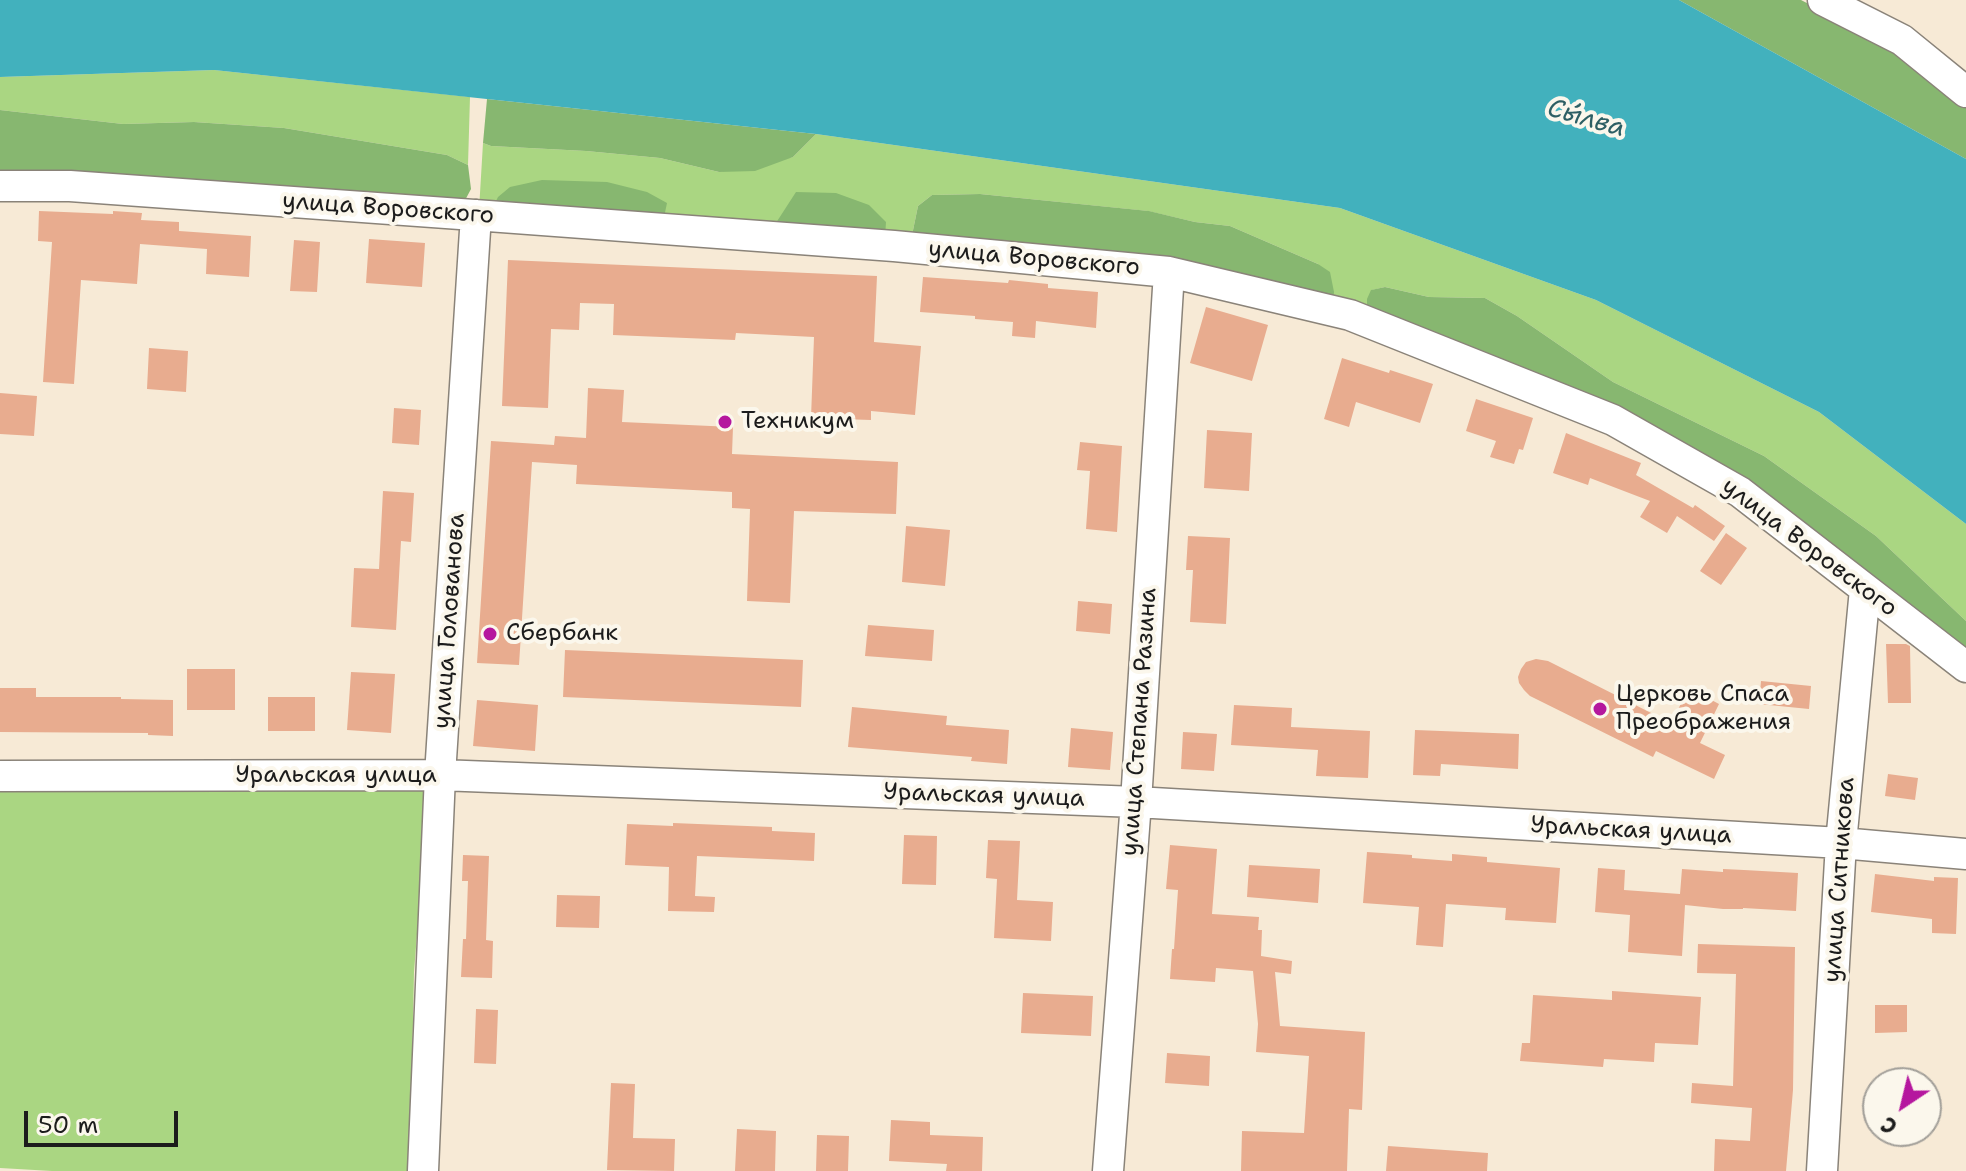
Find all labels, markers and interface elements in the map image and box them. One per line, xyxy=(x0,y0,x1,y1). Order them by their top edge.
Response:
water label: Сы́лва xyxy=(1544,93,1628,145)
street label: улица Воровского xyxy=(281,187,495,231)
street label: улица Воровского xyxy=(927,235,1141,283)
place label: Техникум xyxy=(741,408,854,436)
marker: Техникум xyxy=(716,413,734,431)
street label: улица Воровского xyxy=(1716,473,1902,623)
street label: улица Голованова xyxy=(428,512,472,730)
street label: улица Степана Разина xyxy=(1116,587,1164,857)
place label: Сбербанк xyxy=(506,620,618,648)
marker: Сбербанк xyxy=(481,625,499,643)
place label: Церковь Спаса Преображения xyxy=(1616,681,1791,737)
marker: Церковь Спаса Преображения xyxy=(1591,700,1609,718)
street label: Уральская улица xyxy=(235,762,437,790)
street label: улица Ситникова xyxy=(1818,776,1862,984)
street label: Уральская улица xyxy=(883,778,1085,814)
street label: Уральская улица xyxy=(1530,811,1732,851)
north arrow xyxy=(1862,1067,1942,1147)
scale bar xyxy=(28,1095,182,1145)
text: 50 m xyxy=(38,1109,98,1141)
text: С xyxy=(1875,1110,1903,1141)

